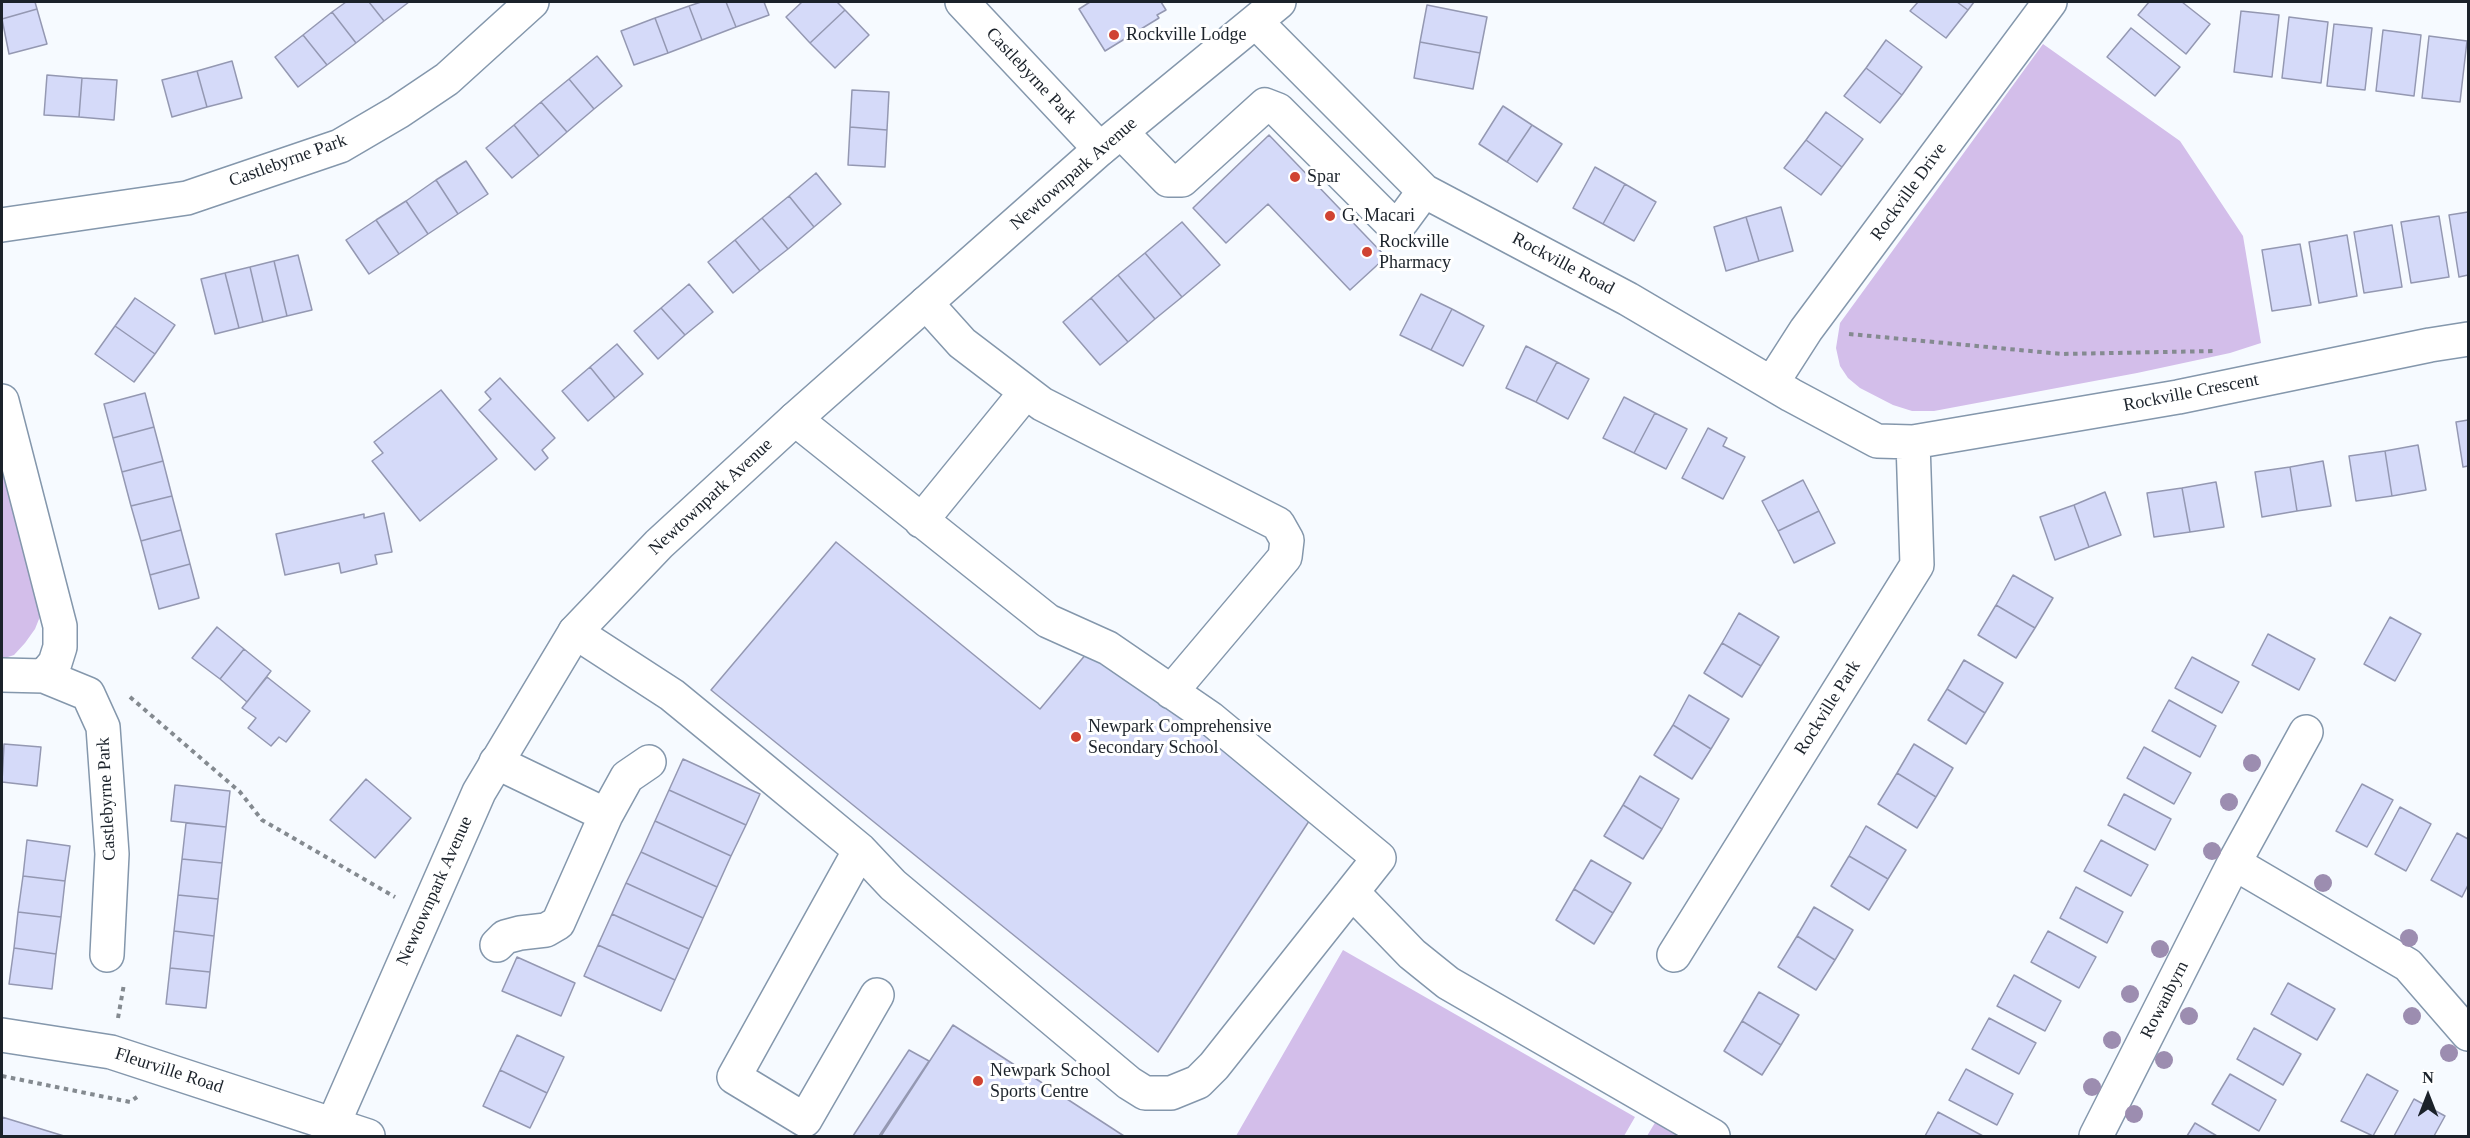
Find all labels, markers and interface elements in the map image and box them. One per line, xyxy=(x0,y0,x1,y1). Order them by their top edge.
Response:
street label: Castlebyrne Park xyxy=(981,23,1081,129)
place label: Rockville Lodge xyxy=(1126,24,1246,46)
marker: Rockville Lodge xyxy=(1107,28,1121,42)
street label: Newtownpark Avenue xyxy=(1006,113,1142,235)
street label: Castlebyrne Park xyxy=(226,130,350,192)
street label: Rockville Drive xyxy=(1866,139,1952,245)
place label: Spar xyxy=(1307,166,1340,188)
marker: Spar xyxy=(1288,170,1302,184)
place label: G. Macari xyxy=(1342,205,1415,227)
marker: G. Macari xyxy=(1323,209,1337,223)
street label: Rockville Road xyxy=(1508,228,1618,300)
place label: Rockville Pharmacy xyxy=(1379,231,1451,274)
marker: Rockville Pharmacy xyxy=(1360,245,1374,259)
street label: Rockville Crescent xyxy=(2121,369,2261,417)
street label: Newtownpark Avenue xyxy=(645,434,777,560)
street label: Rockville Park xyxy=(1790,657,1866,759)
place label: Newpark Comprehensive Secondary School xyxy=(1088,716,1271,758)
marker: Newpark Comprehensive Secondary School xyxy=(1069,730,1083,744)
street label: Castlebyrne Park xyxy=(93,737,121,861)
street label: Newtownpark Avenue xyxy=(392,813,478,969)
street label: Rowanbyrn xyxy=(2136,958,2194,1042)
street label: Fleurville Road xyxy=(112,1043,226,1099)
place label: Newpark School Sports Centre xyxy=(990,1060,1110,1102)
north arrow xyxy=(2398,1066,2458,1126)
text: N xyxy=(2422,1069,2434,1086)
marker: Newpark School Sports Centre xyxy=(971,1074,985,1088)

